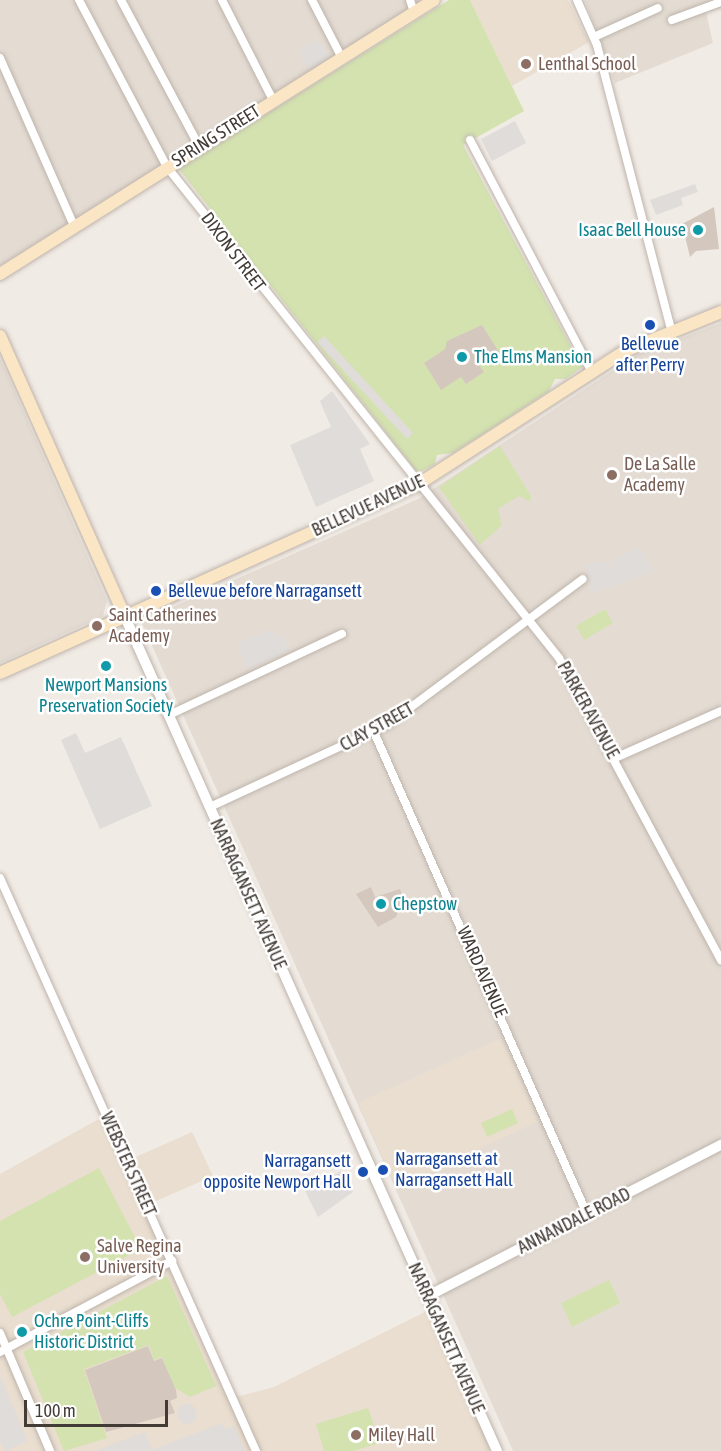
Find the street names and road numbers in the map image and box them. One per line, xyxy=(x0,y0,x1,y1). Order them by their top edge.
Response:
street label: SPRING STREET xyxy=(168,100,264,172)
street label: DIXON STREET xyxy=(196,208,270,296)
street label: BELLEVUE AVENUE xyxy=(308,471,428,541)
street label: PARKER AVENUE xyxy=(552,658,624,762)
street label: CLAY STREET xyxy=(336,698,418,756)
street label: NARRAGANSETT AVENUE xyxy=(205,815,291,973)
street label: WARD AVENUE xyxy=(452,923,512,1021)
street label: WEBSTER STREET xyxy=(95,1109,161,1219)
street label: ANNANDALE ROAD xyxy=(514,1183,634,1259)
street label: NARRAGANSETT AVENUE xyxy=(403,1259,489,1417)

